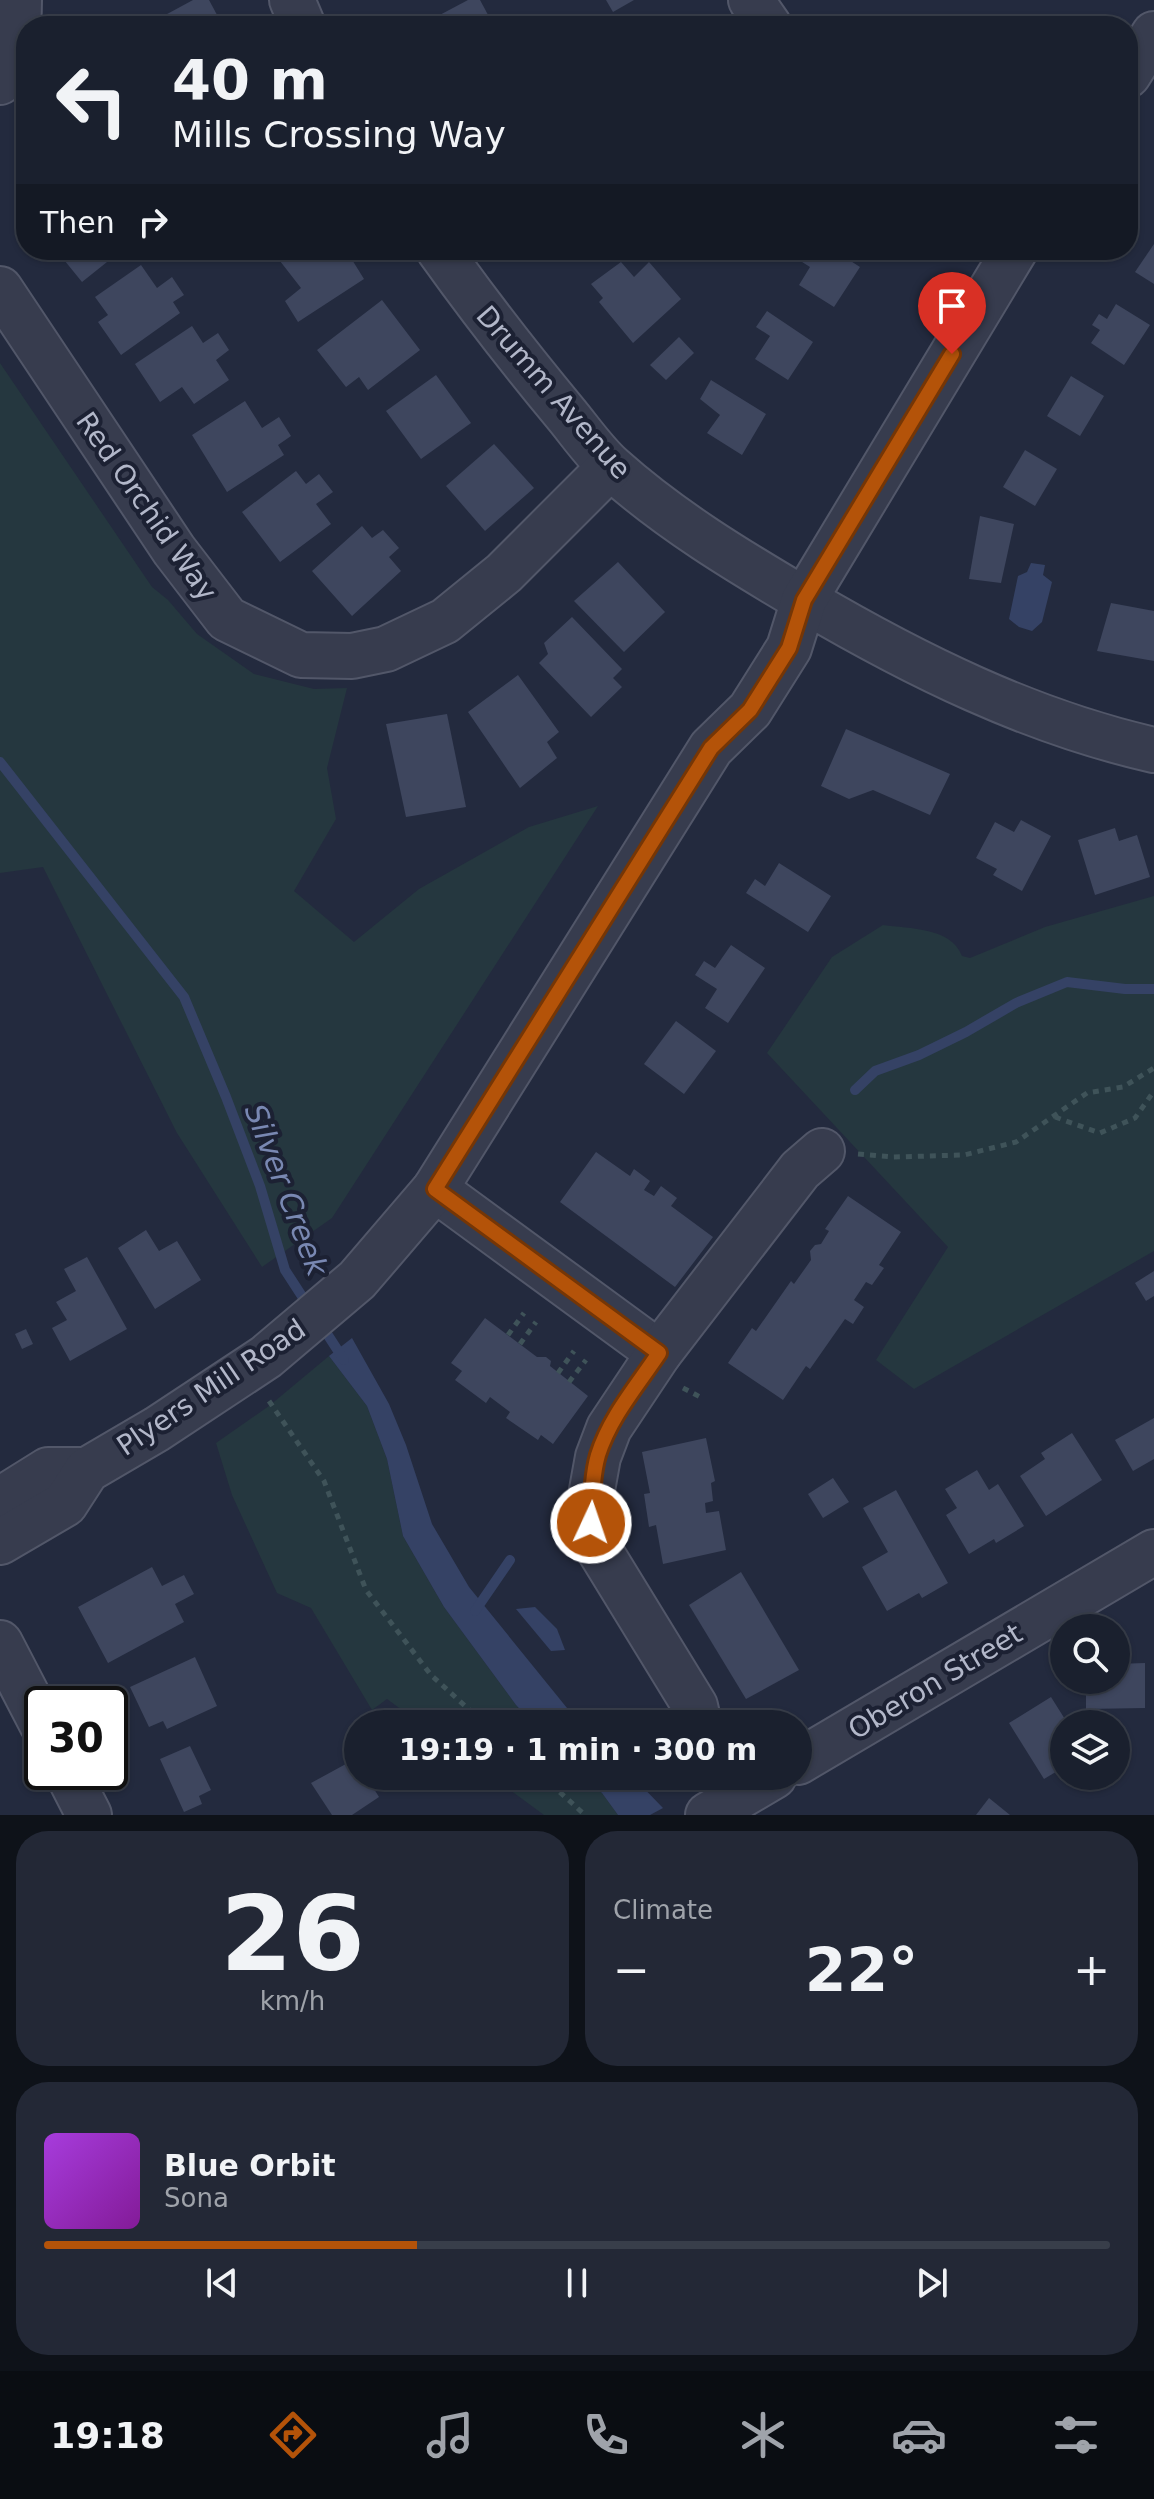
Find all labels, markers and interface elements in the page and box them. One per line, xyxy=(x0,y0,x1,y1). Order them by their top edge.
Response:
text: 40 m xyxy=(172,47,328,112)
icon: left xyxy=(40,48,144,152)
text: Mills Crossing Way xyxy=(172,114,506,155)
icon: right xyxy=(131,200,175,244)
text: Then xyxy=(40,205,115,240)
pin xyxy=(918,272,986,354)
icon: arrive xyxy=(930,284,974,328)
street label: Drumm Avenue xyxy=(470,299,638,486)
street label: Red Orchid Way xyxy=(69,406,224,607)
water label: Silver Creek xyxy=(238,1099,336,1282)
street label: Plyers Mill Road xyxy=(111,1312,312,1463)
position arrow xyxy=(549,1481,633,1565)
map controls xyxy=(1050,1614,1130,1790)
button: search xyxy=(1050,1614,1130,1694)
street label: Oberon Street xyxy=(842,1617,1028,1746)
speed limit sign: 30 xyxy=(24,1686,128,1790)
button: layers xyxy=(1050,1710,1130,1790)
text: 19:19 · 1 min · 300 m xyxy=(399,1732,757,1767)
text: 26 xyxy=(220,1873,365,1995)
text: Climate xyxy=(613,1895,713,1925)
text: 22° xyxy=(805,1935,918,2005)
text: − xyxy=(613,1944,650,1995)
text: + xyxy=(1073,1944,1110,1995)
text: km/h xyxy=(260,1986,325,2016)
text: Blue Orbit xyxy=(164,2148,336,2183)
text: Sona xyxy=(164,2183,229,2213)
icon: previous xyxy=(200,2261,244,2305)
icon: pause xyxy=(555,2261,599,2305)
icon: next xyxy=(910,2261,954,2305)
icon: directions xyxy=(265,2407,321,2463)
icon: music xyxy=(422,2407,478,2463)
icon: phone xyxy=(578,2407,634,2463)
icon: climate xyxy=(735,2407,791,2463)
icon: car xyxy=(891,2407,947,2463)
icon: filters xyxy=(1048,2407,1104,2463)
text: 19:18 xyxy=(50,2415,165,2456)

